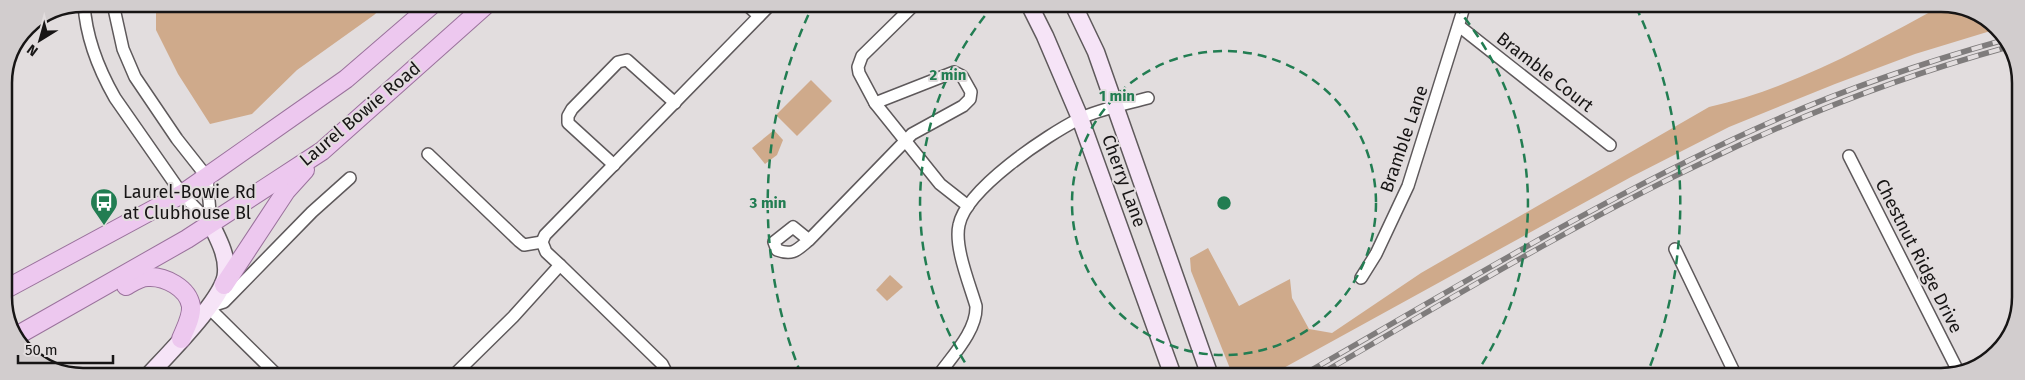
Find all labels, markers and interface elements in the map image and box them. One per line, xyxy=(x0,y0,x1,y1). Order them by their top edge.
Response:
north arrow xyxy=(15,15,65,65)
street label: Bramble Court xyxy=(1492,27,1598,117)
text: N xyxy=(24,40,41,60)
street label: Laurel Bowie Road xyxy=(295,57,425,171)
text: 2 min xyxy=(930,66,966,84)
street label: Bramble Lane xyxy=(1375,83,1433,195)
text: 1 min xyxy=(1099,87,1135,105)
street label: Cherry Lane xyxy=(1097,132,1151,230)
street label: Chestnut Ridge Drive xyxy=(1871,175,1967,337)
place label: Laurel-Bowie Rd at Clubhouse Bl xyxy=(123,181,256,224)
bus stop icon: Laurel-Bowie Rd at Clubhouse Bl xyxy=(89,187,119,226)
text: 3 min xyxy=(749,194,786,212)
centre of rings xyxy=(1215,194,1233,212)
scale bar xyxy=(18,332,112,364)
text: 50 m xyxy=(25,341,58,359)

